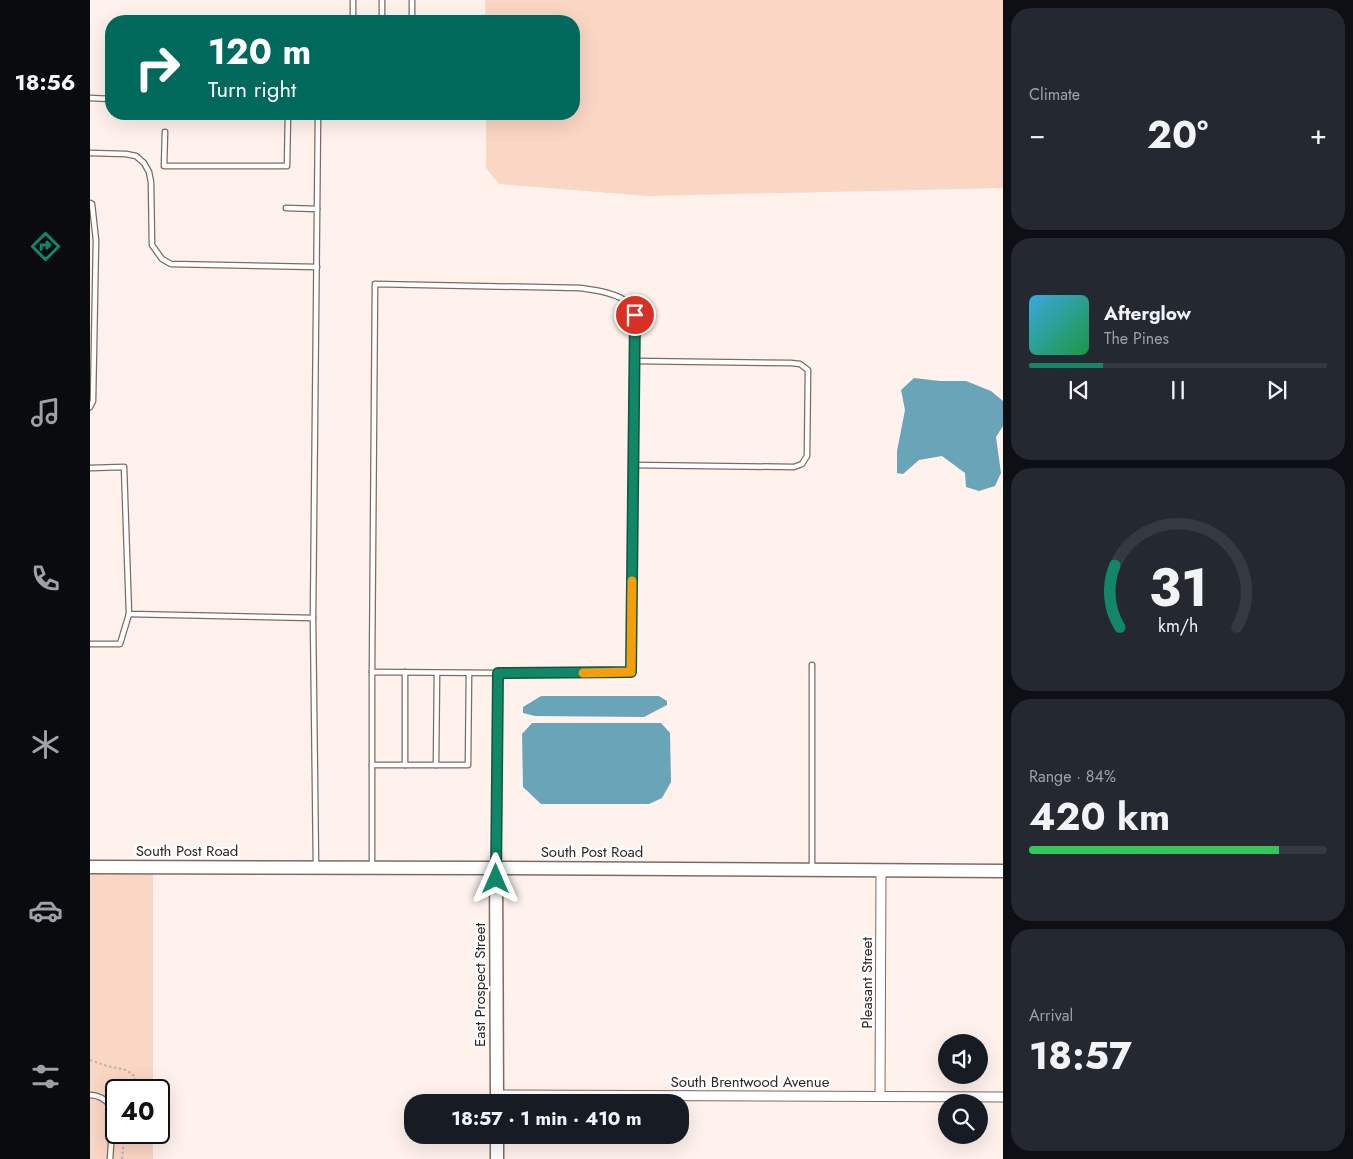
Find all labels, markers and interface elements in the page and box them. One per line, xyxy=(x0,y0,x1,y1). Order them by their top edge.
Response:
text: 120 m xyxy=(208,27,311,77)
icon: right xyxy=(125,35,190,100)
text: 18:56 xyxy=(15,66,75,98)
text: Turn right xyxy=(208,73,296,105)
text: Climate xyxy=(1029,83,1080,106)
text: 20° xyxy=(1147,107,1208,162)
text: − xyxy=(1029,114,1046,155)
text: + xyxy=(1310,114,1327,155)
icon: directions xyxy=(28,229,63,264)
pin xyxy=(614,294,656,336)
text: Afterglow xyxy=(1104,300,1191,327)
icon: arrive xyxy=(621,301,649,329)
text: The Pines xyxy=(1104,327,1169,350)
icon: previous xyxy=(1065,376,1093,404)
icon: pause xyxy=(1164,376,1192,404)
icon: next xyxy=(1263,376,1291,404)
icon: music xyxy=(28,395,63,430)
text: 31 xyxy=(1149,550,1207,626)
icon: phone xyxy=(28,561,63,596)
text: km/h xyxy=(1158,613,1198,639)
icon: climate xyxy=(28,727,63,762)
text: Range · 84% xyxy=(1029,765,1116,788)
text: 420 km xyxy=(1029,789,1170,844)
street label: South Post Road xyxy=(136,840,238,862)
street label: South Post Road xyxy=(541,841,643,863)
position arrow xyxy=(469,852,521,904)
icon: car xyxy=(28,893,63,928)
street label: East Prospect Street xyxy=(469,923,491,1047)
street label: Pleasant Street xyxy=(856,937,878,1029)
text: Arrival xyxy=(1029,1004,1073,1027)
text: 18:57 xyxy=(1029,1028,1132,1083)
map controls xyxy=(938,1034,988,1144)
button: sound xyxy=(938,1034,988,1084)
icon: filters xyxy=(28,1059,63,1094)
street label: South Brentwood Avenue xyxy=(671,1071,830,1093)
speed limit sign: 40 xyxy=(105,1079,170,1144)
button: search xyxy=(938,1094,988,1144)
text: 18:57 · 1 min · 410 m xyxy=(451,1105,642,1132)

